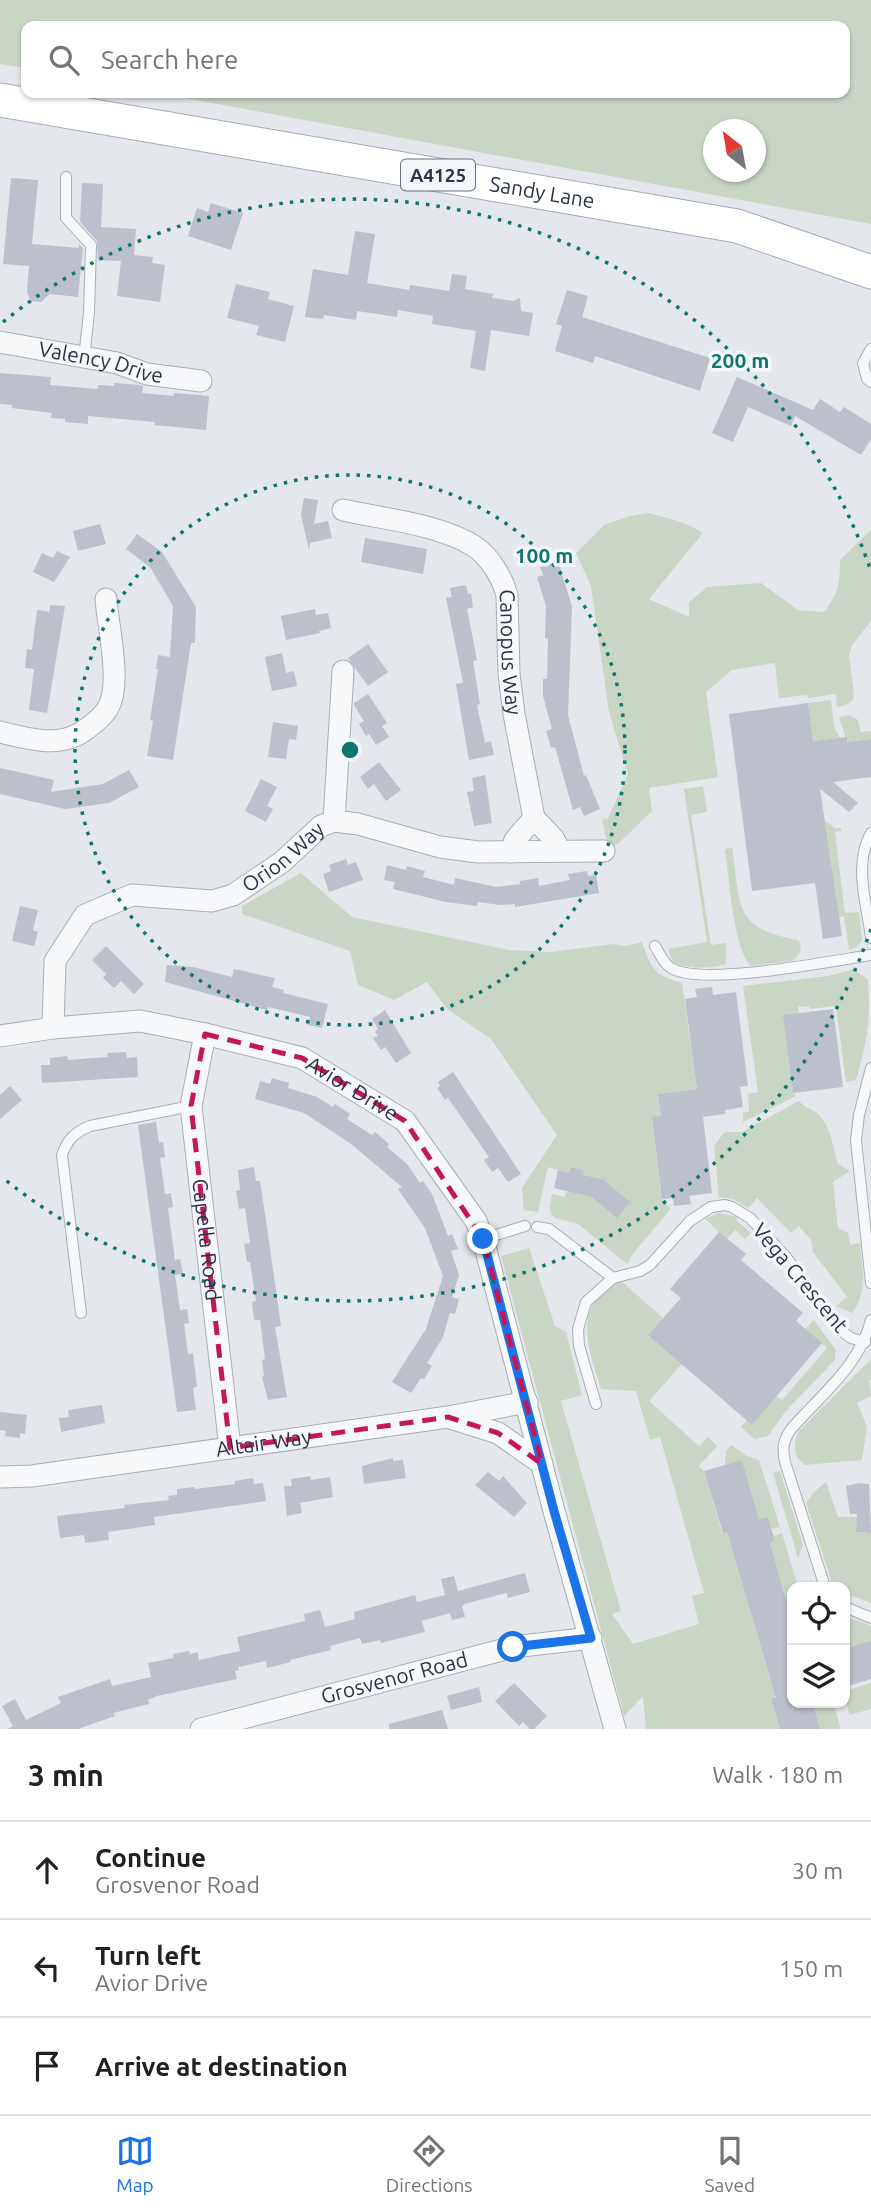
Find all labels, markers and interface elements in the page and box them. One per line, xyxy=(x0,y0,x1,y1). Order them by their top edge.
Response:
search box xyxy=(21,21,850,98)
icon: search xyxy=(45,41,83,79)
text: Search here xyxy=(101,45,238,74)
north arrow xyxy=(703,119,766,182)
road number: A4125 xyxy=(401,160,475,190)
street label: Sandy Lane xyxy=(488,171,597,212)
street label: Valency Drive xyxy=(37,336,164,387)
text: 200 m xyxy=(711,348,769,372)
text: 100 m xyxy=(515,543,573,567)
street label: Canopus Way xyxy=(496,589,527,716)
centre of rings xyxy=(338,738,362,762)
street label: Orion Way xyxy=(237,816,328,896)
street label: Avior Drive xyxy=(302,1051,403,1125)
street label: Capella Road xyxy=(188,1177,226,1302)
street label: Vega Crescent xyxy=(748,1218,853,1337)
route end xyxy=(467,1223,498,1254)
street label: Altair Way xyxy=(214,1424,313,1461)
map controls xyxy=(787,1582,850,1708)
button: locate xyxy=(787,1582,850,1645)
route start xyxy=(497,1631,528,1662)
button: layers xyxy=(787,1645,850,1708)
street label: Grosvenor Road xyxy=(318,1646,470,1708)
text: 3 min xyxy=(28,1758,104,1792)
text: Walk · 180 m xyxy=(712,1762,843,1787)
text: Continue xyxy=(95,1843,206,1872)
icon: ahead xyxy=(28,1851,66,1889)
text: 30 m xyxy=(792,1858,843,1883)
text: Grosvenor Road xyxy=(95,1872,260,1897)
text: Turn left xyxy=(95,1941,201,1970)
icon: left xyxy=(28,1949,66,1987)
text: 150 m xyxy=(779,1956,843,1981)
text: Avior Drive xyxy=(95,1970,208,1995)
icon: arrive xyxy=(28,2047,66,2085)
text: Arrive at destination xyxy=(95,2052,348,2081)
tab: Map xyxy=(116,2132,154,2196)
tab: Directions xyxy=(386,2132,473,2196)
tab: Saved xyxy=(704,2132,755,2196)

